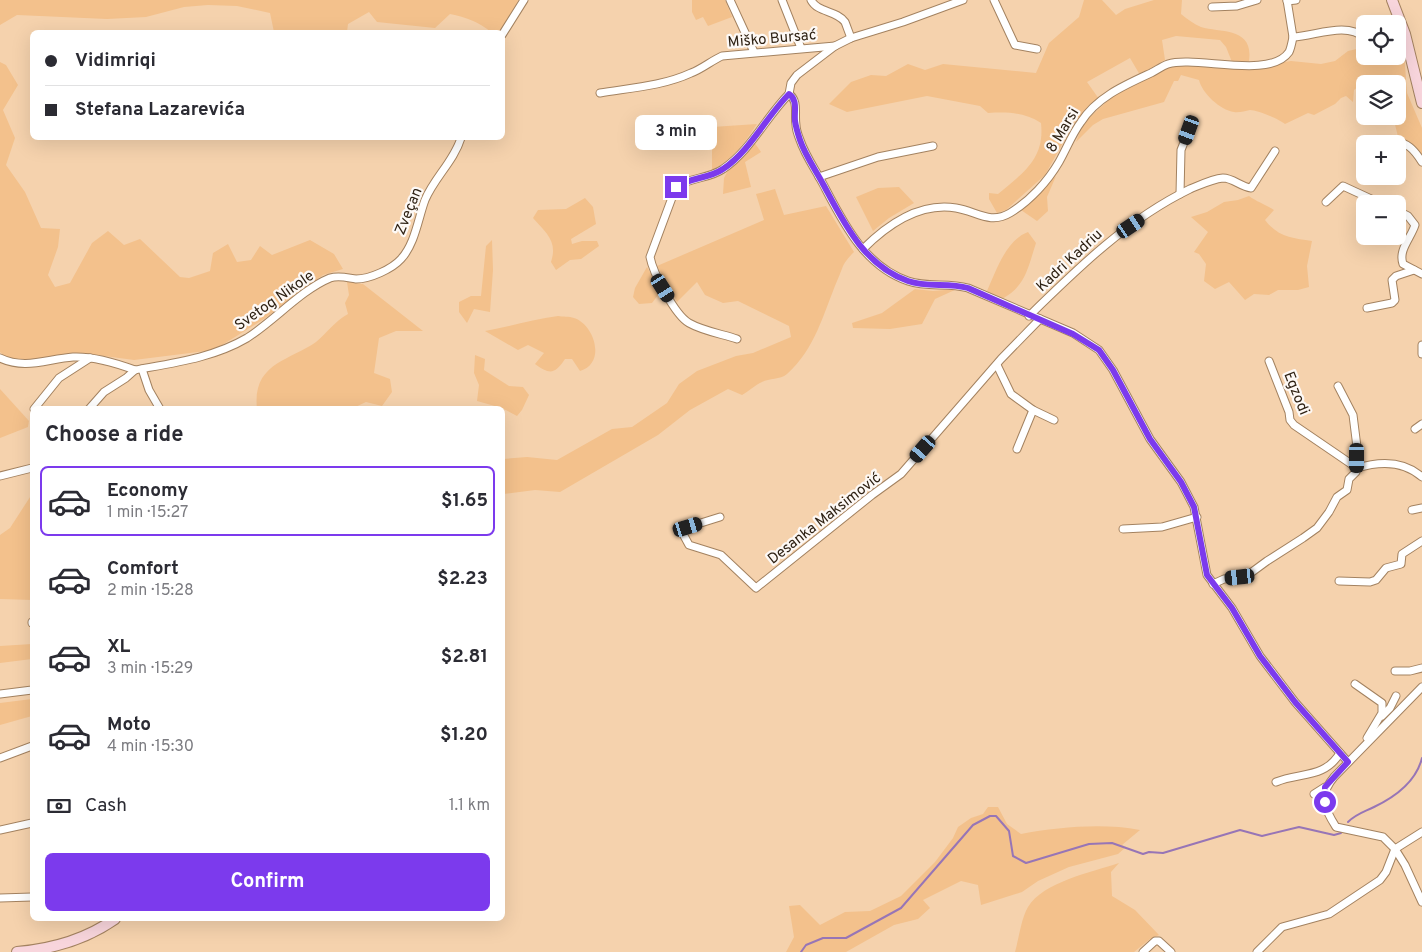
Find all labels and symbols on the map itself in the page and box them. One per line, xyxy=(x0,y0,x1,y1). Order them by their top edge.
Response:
street label: Miško Bursać xyxy=(727,26,818,53)
street label: 8 Marsi xyxy=(1043,105,1084,157)
car xyxy=(1176,113,1201,147)
callout: 3 min xyxy=(635,114,717,150)
route end xyxy=(665,176,687,198)
street label: Zveçan xyxy=(391,185,427,238)
car xyxy=(1114,211,1147,241)
street label: Kadri Kadriu xyxy=(1033,226,1107,297)
street label: Svetog Nikole xyxy=(231,267,318,336)
car xyxy=(648,271,677,305)
street label: Egzodi xyxy=(1278,369,1313,418)
car xyxy=(907,433,938,465)
car xyxy=(1349,443,1364,473)
street label: Desanka Maksimović xyxy=(764,469,886,569)
car xyxy=(671,515,704,539)
car xyxy=(1224,568,1255,586)
route start xyxy=(1314,791,1336,813)

